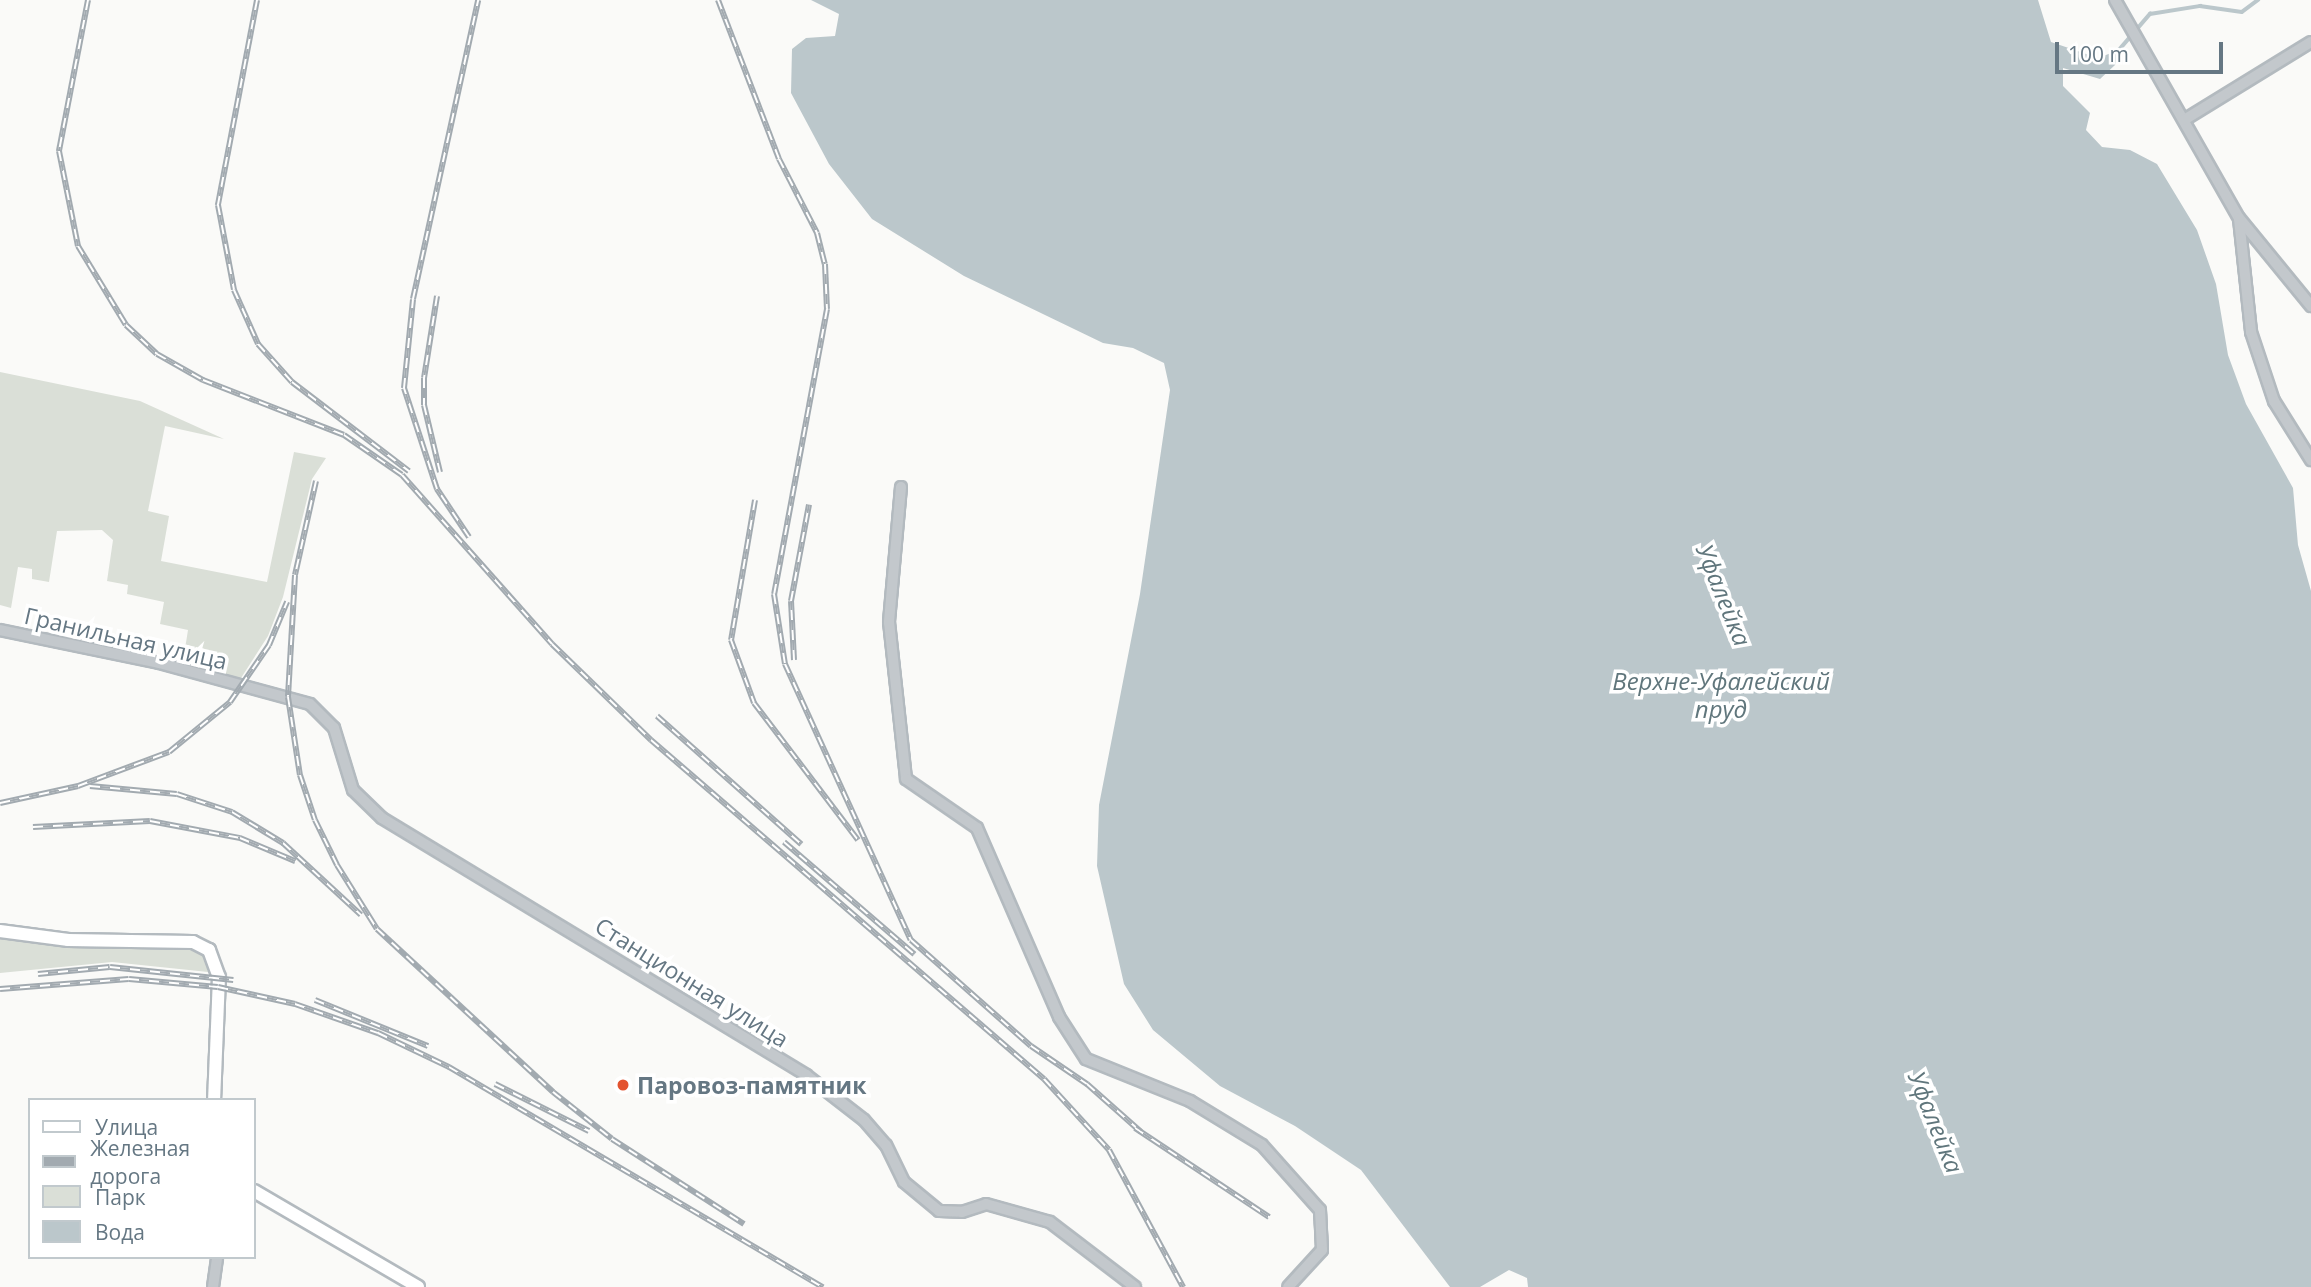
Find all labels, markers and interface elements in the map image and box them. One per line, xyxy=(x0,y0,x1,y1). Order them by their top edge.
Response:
scale bar xyxy=(2059,28,2227,72)
text: 100 m xyxy=(2068,40,2129,68)
water label: Уфалейка xyxy=(1691,540,1757,650)
street label: Гранильная улица xyxy=(22,601,230,675)
water label: Верхне-Уфалейский пруд xyxy=(1612,667,1830,723)
street label: Станционная улица xyxy=(590,911,794,1053)
water label: Уфалейка xyxy=(1903,1067,1969,1177)
place label: Паровоз-памятник xyxy=(637,1071,866,1099)
marker: Паровоз-памятник xyxy=(615,1077,631,1093)
legend xyxy=(28,1098,256,1259)
text: Улица xyxy=(95,1113,158,1141)
text: Железная дорога xyxy=(90,1134,190,1190)
text: Парк xyxy=(95,1183,146,1211)
text: Вода xyxy=(95,1218,145,1246)

